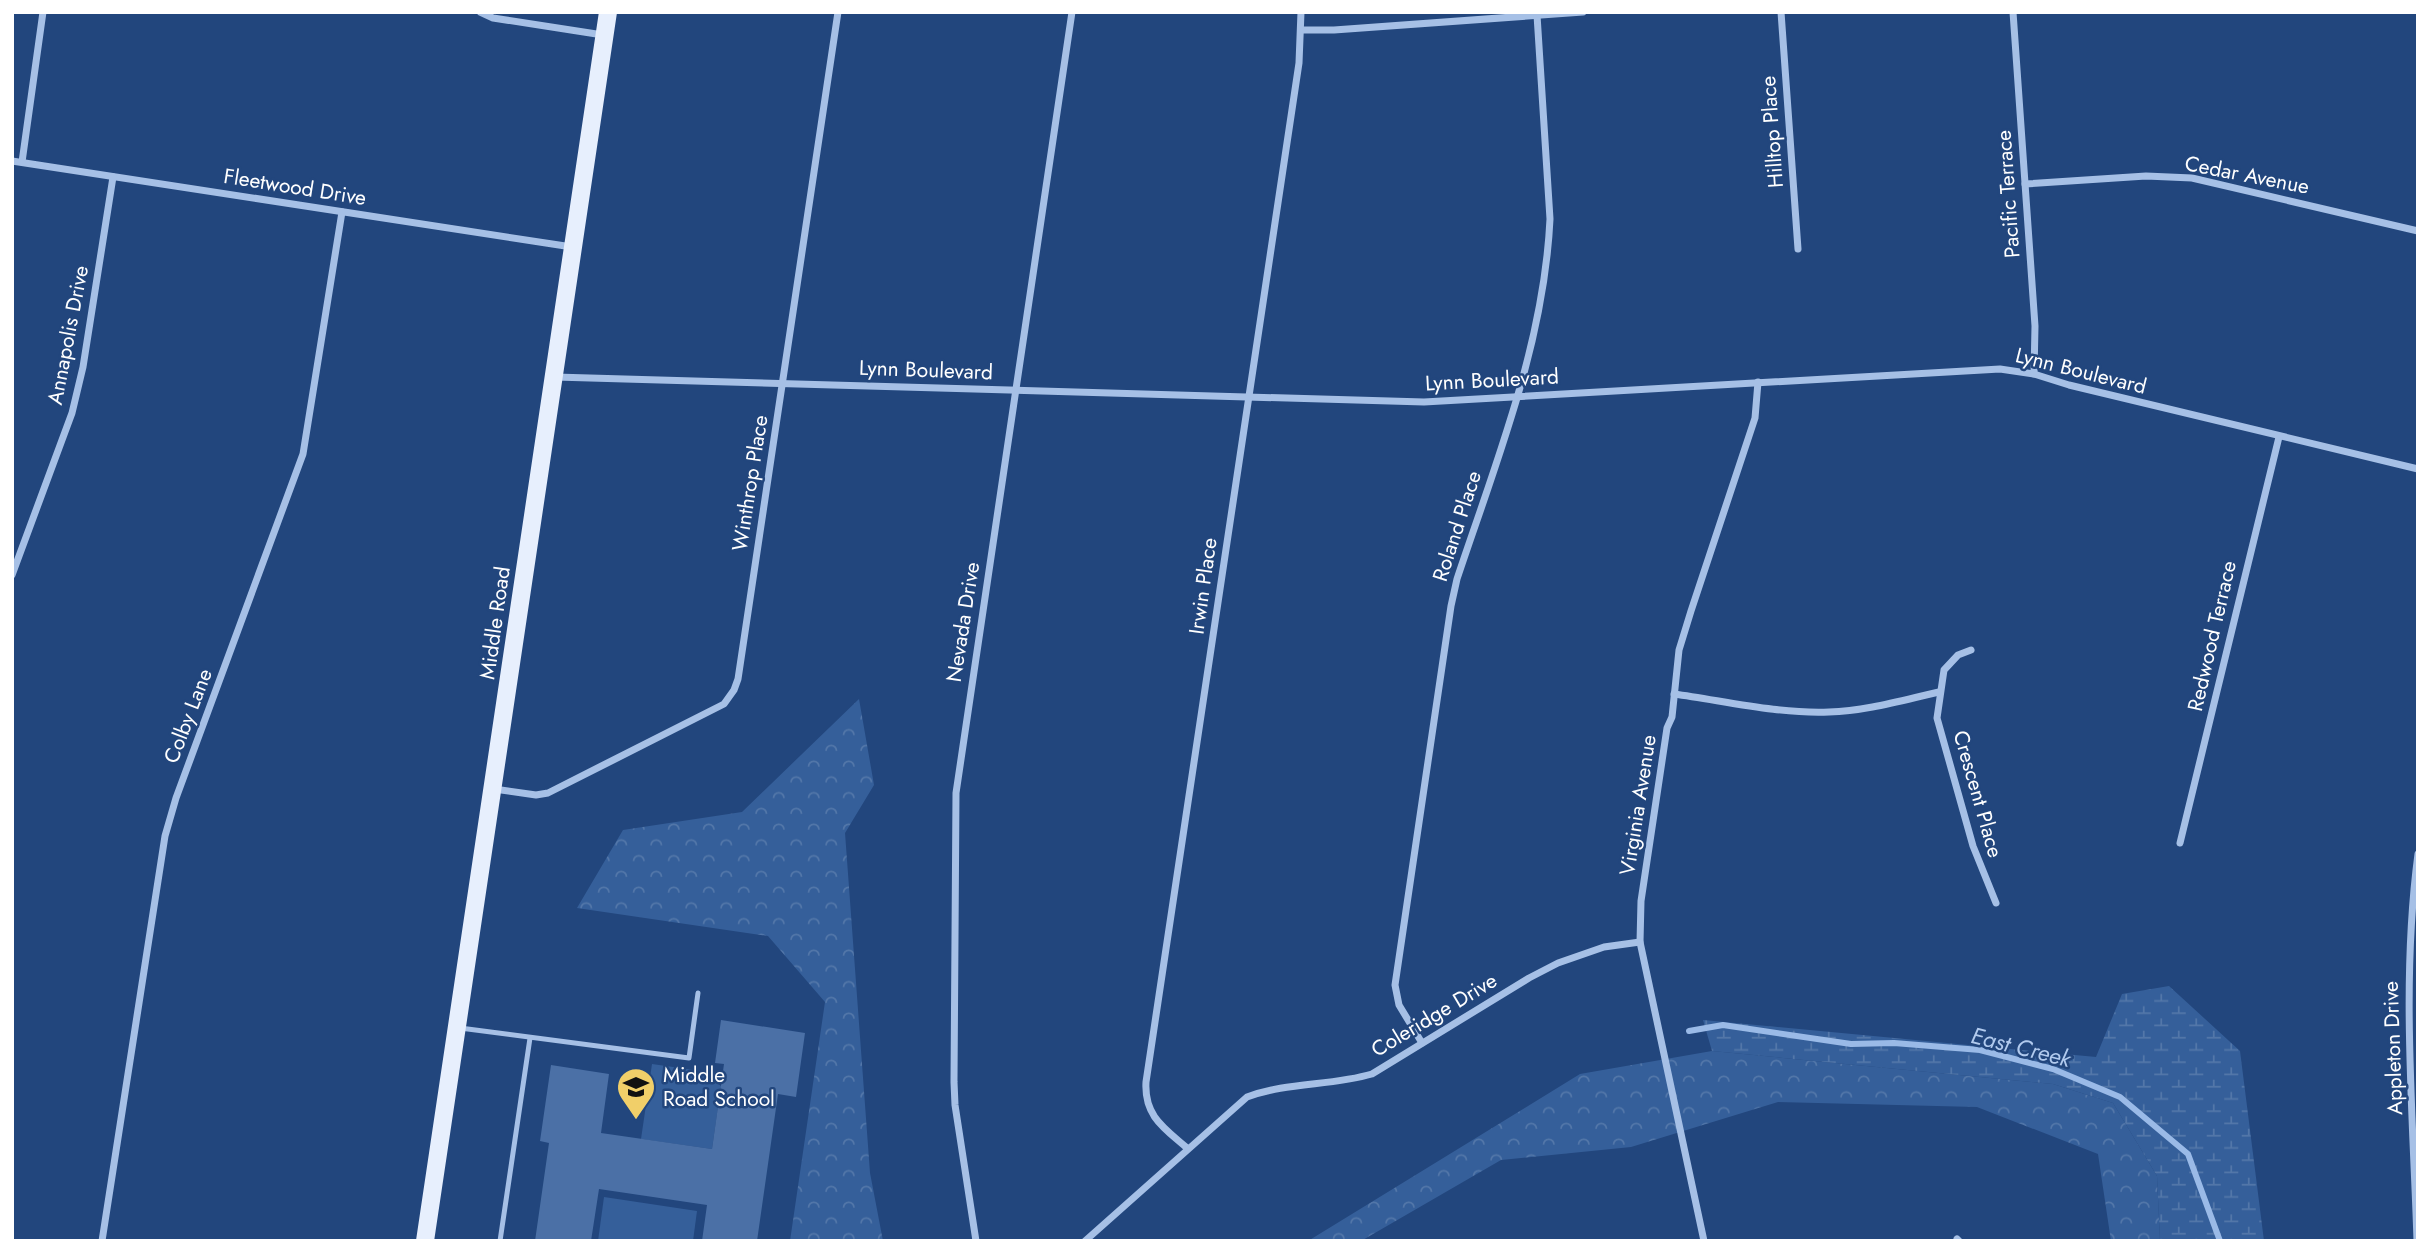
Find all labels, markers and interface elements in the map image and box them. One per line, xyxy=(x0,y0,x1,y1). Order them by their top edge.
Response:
street label: Hilltop Place xyxy=(1753,75,1791,189)
street label: Pacific Terrace xyxy=(1989,129,2027,259)
street label: Cedar Avenue xyxy=(2182,148,2312,202)
street label: Fleetwood Drive xyxy=(222,161,369,213)
street label: Annapolis Drive xyxy=(40,263,96,407)
street label: Lynn Boulevard xyxy=(2012,340,2150,402)
street label: Lynn Boulevard xyxy=(858,353,994,387)
street label: Lynn Boulevard xyxy=(1424,362,1560,398)
street label: Winthrop Place xyxy=(724,413,776,553)
street label: Roland Place xyxy=(1425,467,1489,585)
street label: Irwin Place xyxy=(1181,536,1225,636)
street label: Redwood Terrace xyxy=(2180,558,2244,714)
street label: Nevada Drive xyxy=(939,560,987,684)
street label: Middle Road xyxy=(472,565,518,681)
street label: Colby Lane xyxy=(156,664,220,768)
street label: Crescent Place xyxy=(1946,727,2011,861)
street label: Virginia Avenue xyxy=(1612,732,1664,877)
street label: Coleridge Drive xyxy=(1365,966,1503,1064)
street label: Appleton Drive xyxy=(2376,980,2410,1115)
water label: East Creek xyxy=(1968,1018,2076,1076)
place label: Middle Road School xyxy=(663,1060,775,1114)
school or university icon: Middle Road School xyxy=(615,1066,657,1121)

